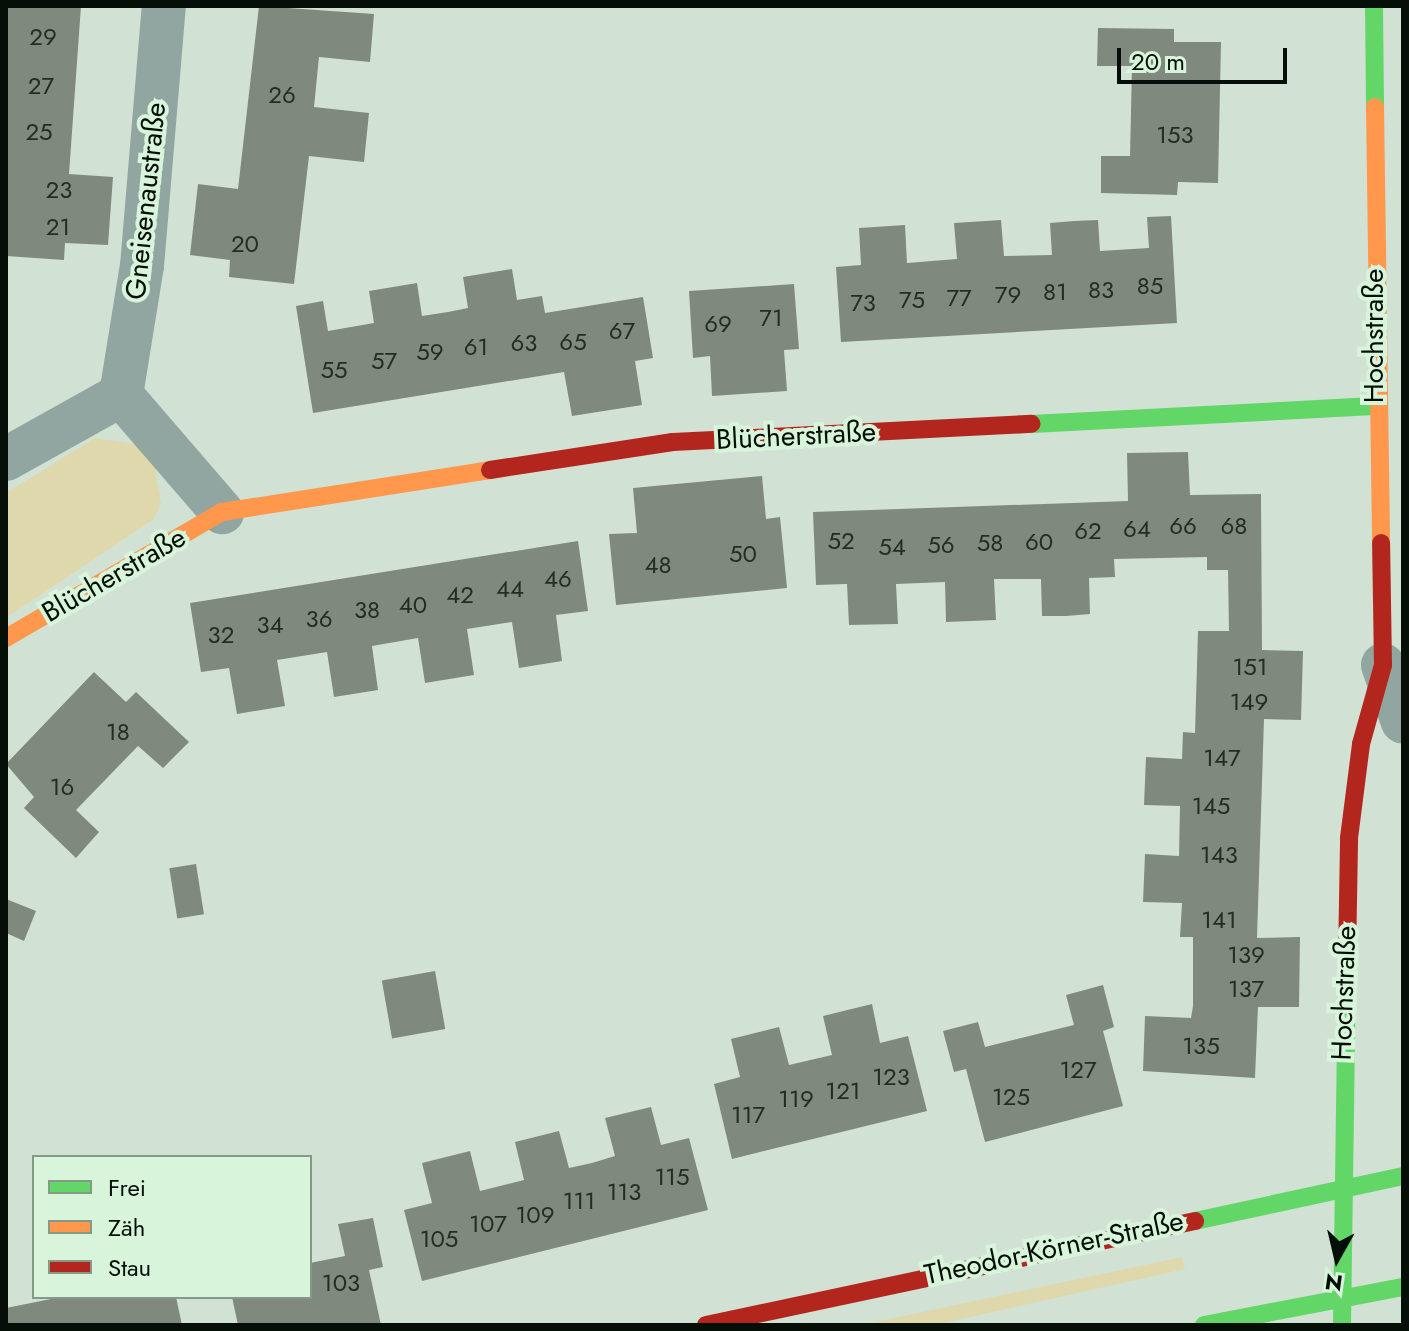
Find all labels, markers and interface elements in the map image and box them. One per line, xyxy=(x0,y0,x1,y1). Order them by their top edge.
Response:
house number: 29 xyxy=(29,23,57,51)
scale bar xyxy=(1121,32,1291,82)
text: 20 m xyxy=(1131,44,1185,79)
house number: 27 xyxy=(28,72,54,100)
house number: 26 xyxy=(268,81,296,109)
street label: Gneisenaustraße xyxy=(119,101,173,301)
house number: 25 xyxy=(25,118,53,146)
house number: 153 xyxy=(1156,121,1194,149)
house number: 23 xyxy=(46,176,72,204)
house number: 21 xyxy=(46,213,70,241)
house number: 20 xyxy=(231,230,259,258)
street label: Hochstraße xyxy=(1357,269,1391,403)
house number: 85 xyxy=(1137,272,1163,300)
house number: 83 xyxy=(1088,276,1114,304)
house number: 81 xyxy=(1043,278,1067,306)
house number: 79 xyxy=(995,281,1021,309)
house number: 77 xyxy=(946,284,972,312)
house number: 75 xyxy=(899,286,925,314)
house number: 73 xyxy=(850,289,876,317)
house number: 71 xyxy=(759,304,783,332)
house number: 69 xyxy=(704,310,732,338)
house number: 67 xyxy=(609,317,635,345)
house number: 65 xyxy=(559,328,587,356)
house number: 63 xyxy=(511,329,537,357)
house number: 61 xyxy=(464,333,488,361)
house number: 59 xyxy=(416,338,444,366)
house number: 57 xyxy=(371,347,397,375)
house number: 55 xyxy=(320,356,348,384)
street label: Blücherstraße xyxy=(715,415,877,457)
house number: 66 xyxy=(1169,512,1197,540)
house number: 68 xyxy=(1221,512,1247,540)
house number: 64 xyxy=(1123,515,1151,543)
house number: 62 xyxy=(1074,517,1102,545)
street label: Blücherstraße xyxy=(36,520,192,630)
house number: 52 xyxy=(827,527,855,555)
house number: 60 xyxy=(1025,528,1053,556)
house number: 58 xyxy=(977,529,1003,557)
house number: 56 xyxy=(927,531,955,559)
house number: 54 xyxy=(878,533,906,561)
house number: 50 xyxy=(729,540,757,568)
house number: 48 xyxy=(644,551,672,579)
house number: 46 xyxy=(544,565,572,593)
house number: 44 xyxy=(496,575,524,603)
house number: 42 xyxy=(446,581,474,609)
house number: 40 xyxy=(399,591,427,619)
house number: 38 xyxy=(354,596,380,624)
house number: 36 xyxy=(306,605,332,633)
house number: 34 xyxy=(256,611,284,639)
house number: 32 xyxy=(208,621,234,649)
house number: 151 xyxy=(1232,653,1268,681)
house number: 149 xyxy=(1230,688,1268,716)
house number: 18 xyxy=(106,718,130,746)
house number: 147 xyxy=(1203,744,1241,772)
house number: 16 xyxy=(50,773,74,801)
house number: 145 xyxy=(1192,792,1230,820)
house number: 143 xyxy=(1200,841,1238,869)
house number: 141 xyxy=(1201,906,1237,934)
street label: Hochstraße xyxy=(1325,925,1363,1061)
house number: 139 xyxy=(1227,941,1265,969)
house number: 137 xyxy=(1228,975,1264,1003)
house number: 135 xyxy=(1182,1032,1220,1060)
house number: 127 xyxy=(1059,1056,1097,1084)
house number: 123 xyxy=(872,1063,910,1091)
house number: 121 xyxy=(825,1077,861,1105)
house number: 125 xyxy=(992,1083,1030,1111)
house number: 119 xyxy=(778,1085,814,1113)
house number: 117 xyxy=(731,1101,765,1129)
legend xyxy=(32,1155,312,1299)
house number: 115 xyxy=(654,1163,690,1191)
text: Frei xyxy=(108,1170,146,1205)
house number: 113 xyxy=(607,1178,641,1206)
house number: 111 xyxy=(563,1187,595,1215)
house number: 109 xyxy=(515,1201,555,1229)
street label: Theodor-Körner-Straße xyxy=(921,1204,1187,1292)
text: Zäh xyxy=(108,1210,145,1245)
house number: 107 xyxy=(469,1210,507,1238)
north arrow xyxy=(1297,1219,1377,1299)
house number: 105 xyxy=(420,1225,458,1253)
text: Stau xyxy=(108,1250,151,1285)
text: N xyxy=(1323,1266,1345,1300)
house number: 103 xyxy=(322,1269,360,1297)

